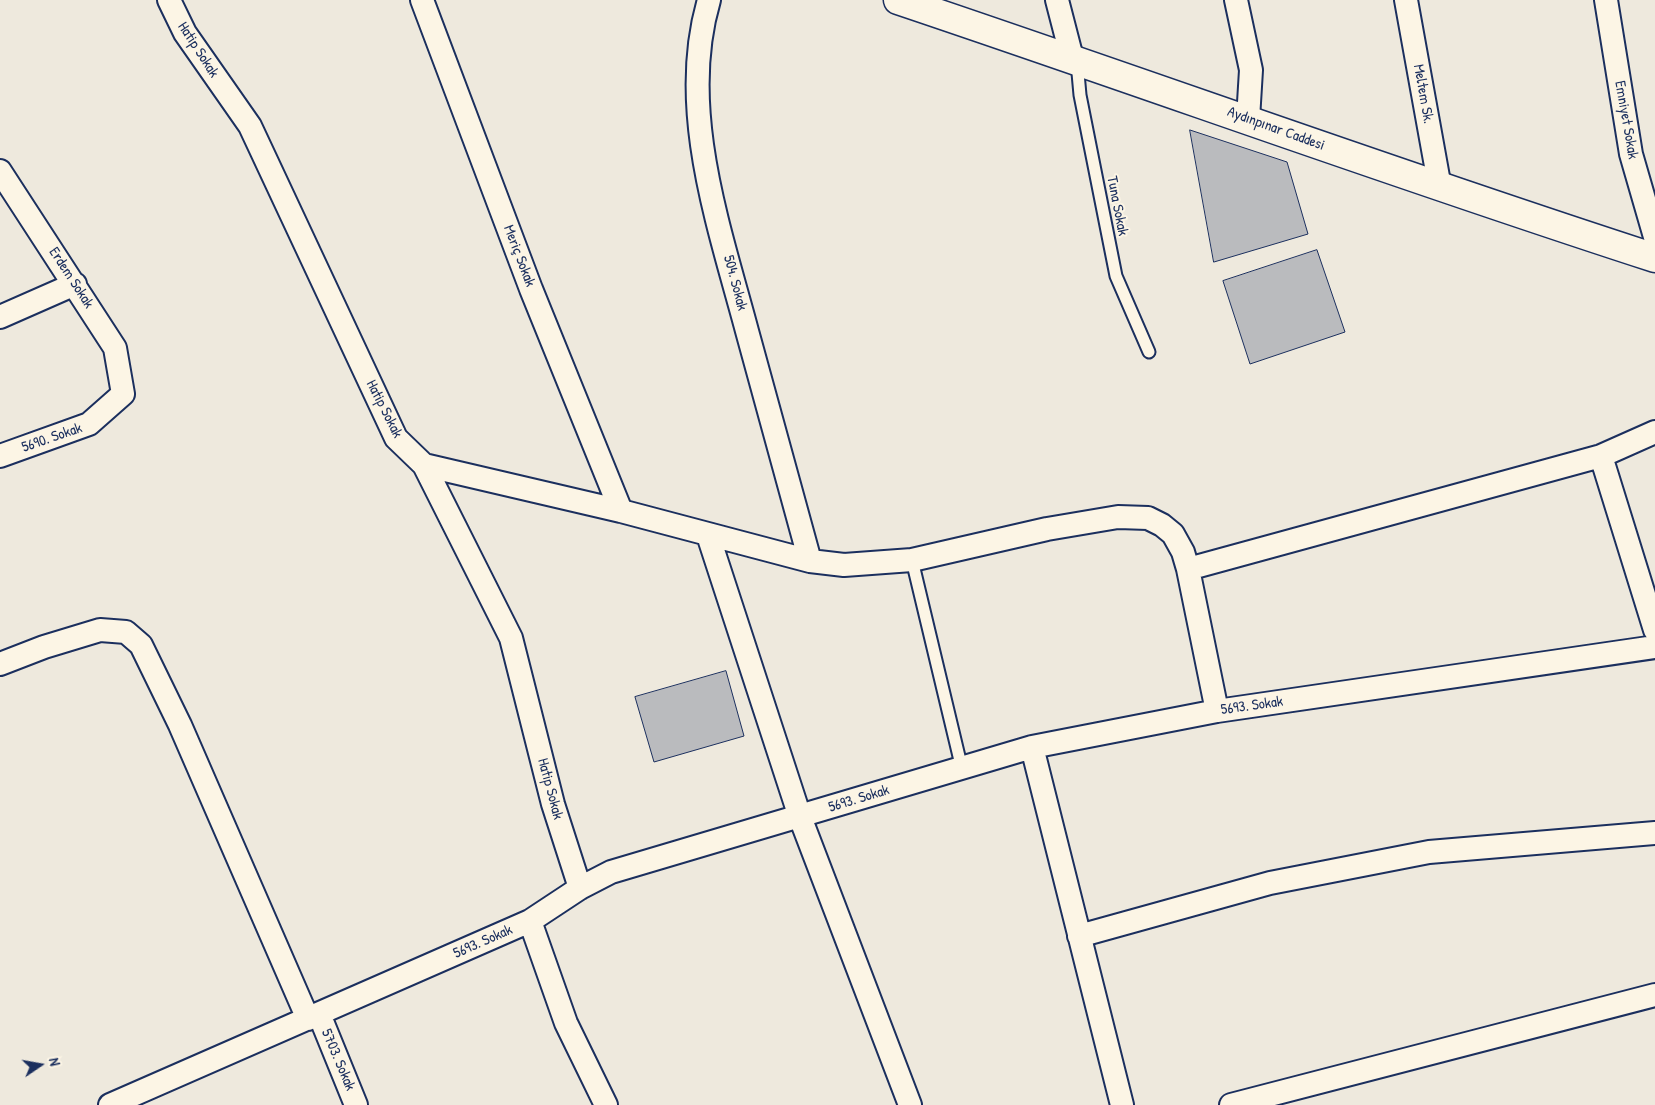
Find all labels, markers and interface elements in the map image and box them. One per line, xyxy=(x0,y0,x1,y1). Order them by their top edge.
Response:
street label: Hatip Sokak xyxy=(173,19,223,81)
street label: Meltem Sk. xyxy=(1409,63,1437,125)
street label: Emniyet Sokak xyxy=(1610,79,1642,161)
street label: Aydınpınar Caddesi xyxy=(1225,103,1327,155)
street label: Tuna Sokak xyxy=(1102,175,1132,237)
street label: Meriç Sokak xyxy=(499,223,539,289)
street label: Erdem Sokak xyxy=(45,244,97,312)
street label: 504. Sokak xyxy=(719,253,751,313)
street label: Hatip Sokak xyxy=(362,377,406,441)
street label: 5690. Sokak xyxy=(20,419,84,457)
street label: 5693. Sokak xyxy=(1220,693,1284,719)
street label: Hatip Sokak xyxy=(533,756,567,822)
street label: 5693. Sokak xyxy=(826,781,892,817)
street label: 5693. Sokak xyxy=(451,921,515,963)
street label: 5703. Sokak xyxy=(317,1027,359,1093)
north arrow xyxy=(15,1040,65,1090)
text: N xyxy=(45,1056,65,1067)

